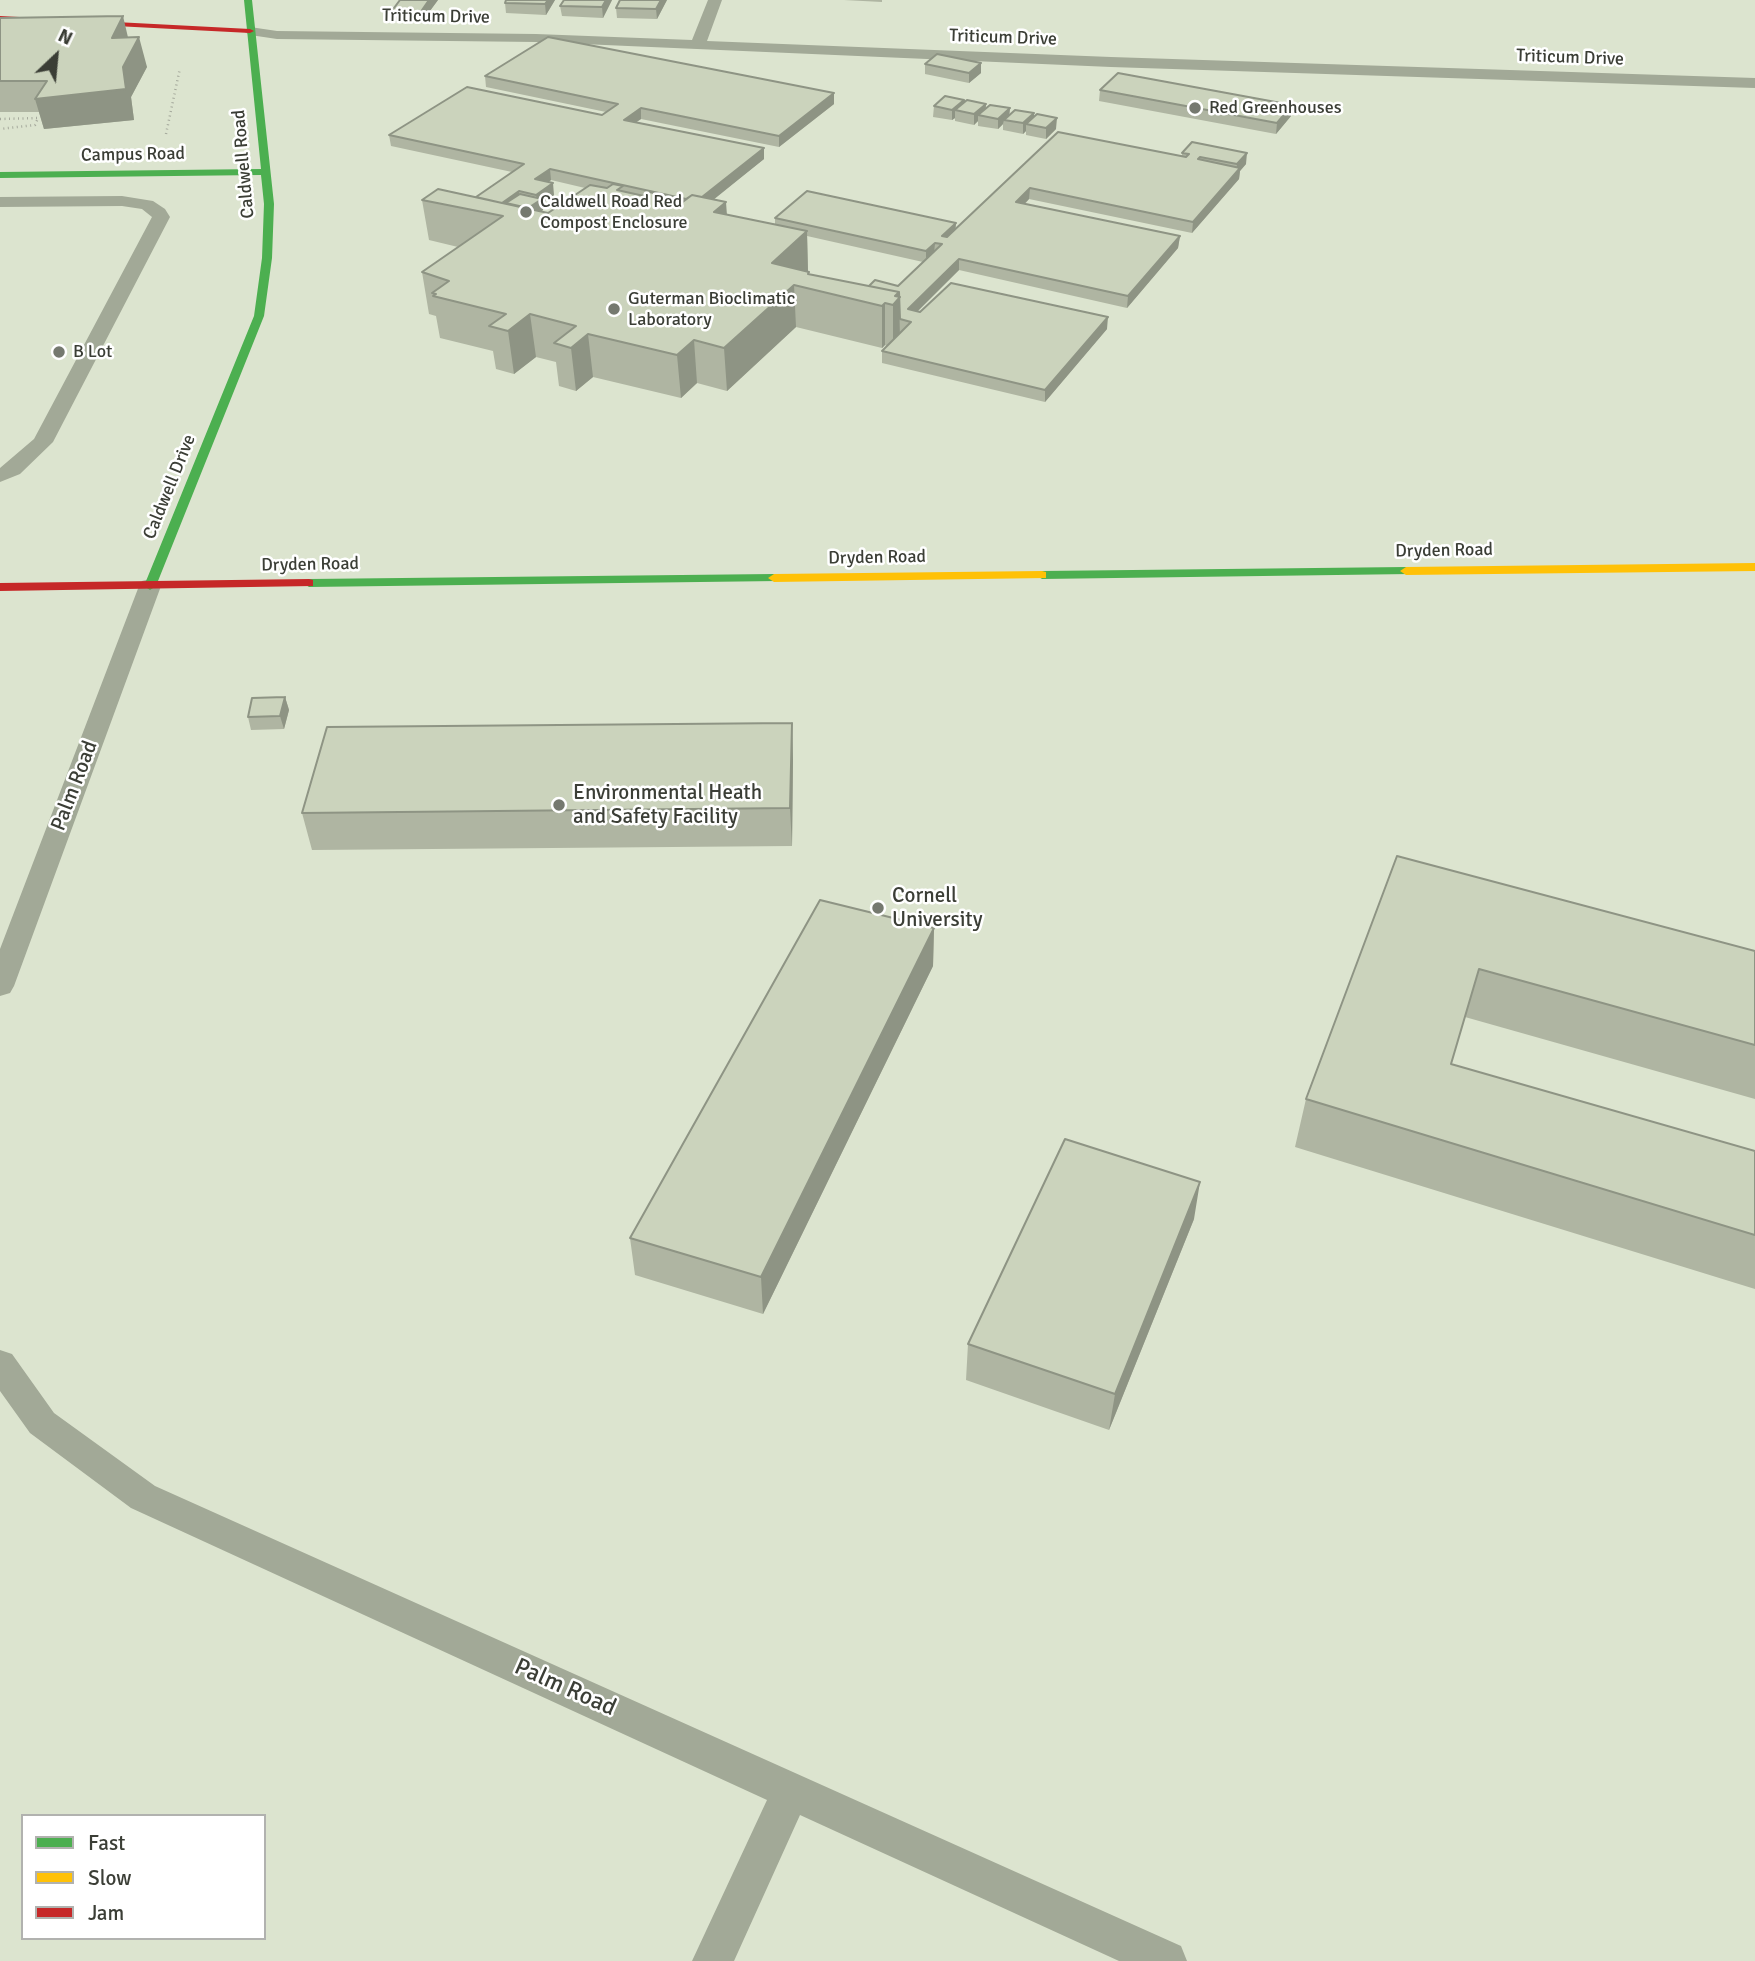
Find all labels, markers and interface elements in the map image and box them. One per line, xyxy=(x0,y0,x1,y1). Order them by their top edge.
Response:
street label: Triticum Drive xyxy=(382,5,490,29)
north arrow xyxy=(21,21,91,91)
text: N xyxy=(54,23,76,51)
street label: Triticum Drive xyxy=(949,25,1057,51)
street label: Triticum Drive xyxy=(1516,45,1624,71)
place label: Red Greenhouses xyxy=(1209,97,1342,119)
marker: Red Greenhouses xyxy=(1187,100,1203,116)
street label: Caldwell Road xyxy=(228,109,260,219)
street label: Campus Road xyxy=(81,143,185,167)
place label: Caldwell Road Red Compost Enclosure xyxy=(540,191,687,234)
marker: Caldwell Road Red Compost Enclosure xyxy=(518,204,534,220)
place label: Guterman Bioclimatic Laboratory xyxy=(628,288,795,330)
marker: Guterman Bioclimatic Laboratory xyxy=(606,301,622,317)
place label: B Lot xyxy=(73,341,112,363)
marker: B Lot xyxy=(51,344,67,360)
street label: Caldwell Drive xyxy=(139,432,201,542)
street label: Dryden Road xyxy=(1395,539,1493,563)
street label: Dryden Road xyxy=(828,546,926,570)
street label: Dryden Road xyxy=(261,553,359,577)
street label: Palm Road xyxy=(46,737,104,835)
place label: Environmental Heath and Safety Facility xyxy=(573,780,762,830)
marker: Environmental Heath and Safety Facility xyxy=(551,797,567,813)
place label: Cornell University xyxy=(892,883,983,933)
marker: Cornell University xyxy=(870,900,886,916)
street label: Palm Road xyxy=(510,1653,620,1723)
legend xyxy=(21,1814,266,1940)
text: Fast xyxy=(88,1830,125,1856)
text: Slow xyxy=(88,1865,132,1891)
text: Jam xyxy=(88,1900,124,1926)

